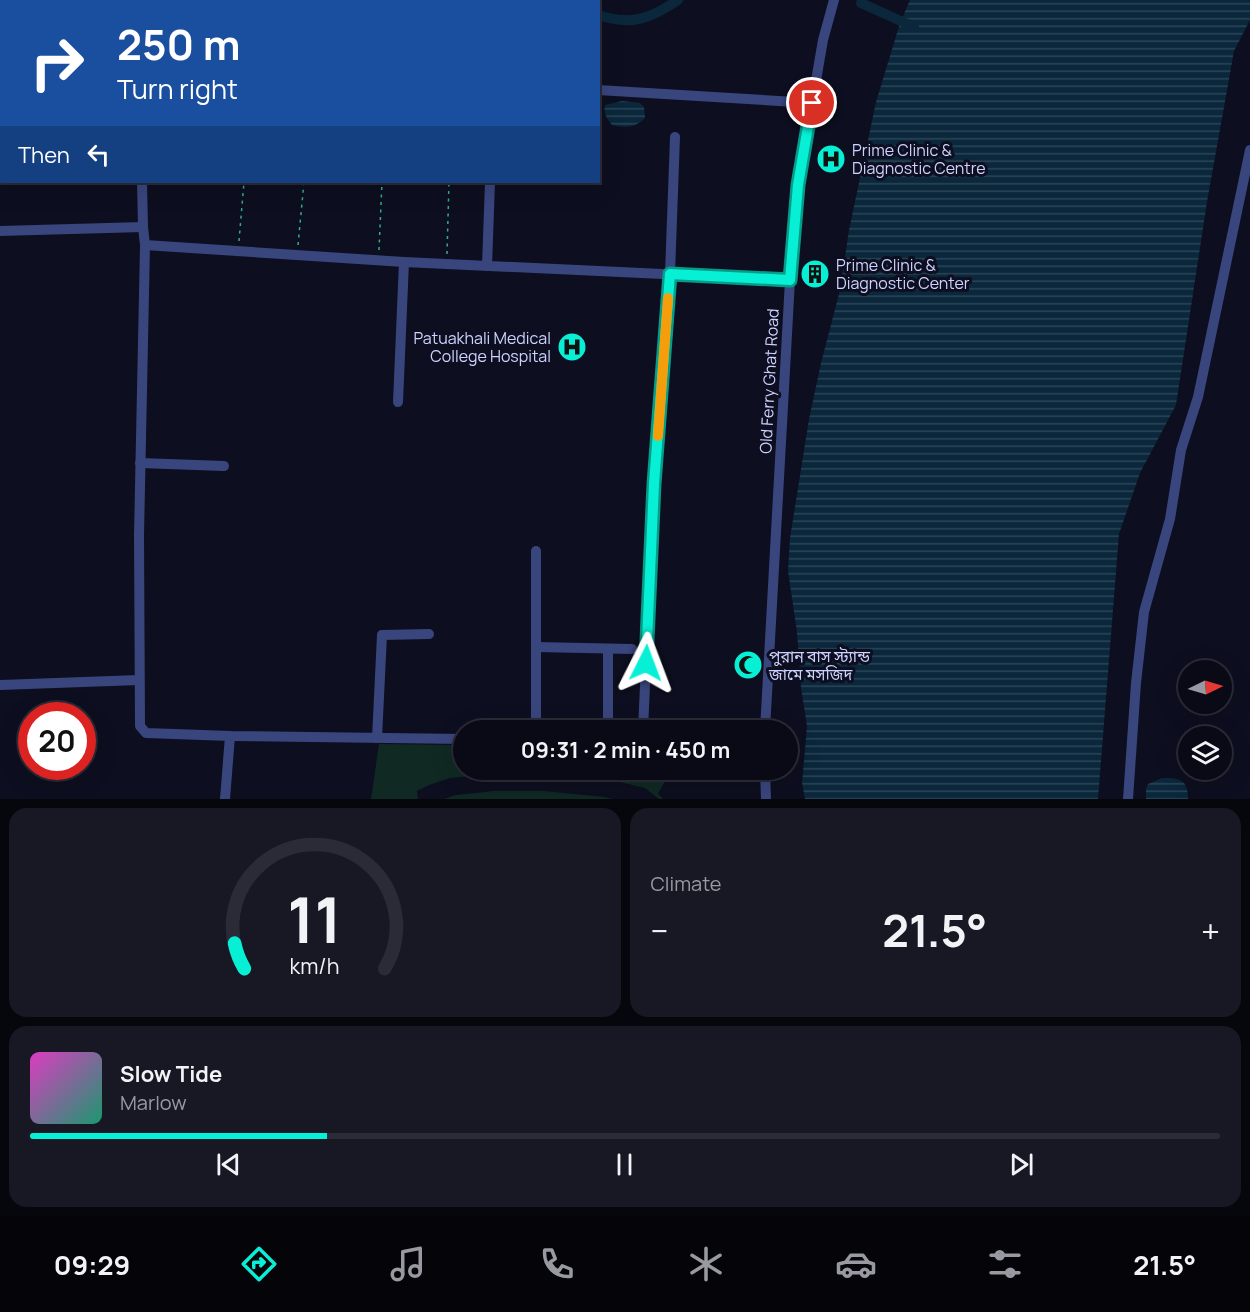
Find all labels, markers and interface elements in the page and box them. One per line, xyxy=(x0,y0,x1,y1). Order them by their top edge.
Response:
text: 250 m xyxy=(117,15,240,73)
icon: right xyxy=(18,24,96,102)
text: Turn right xyxy=(117,70,238,107)
pin xyxy=(786,77,837,128)
icon: arrive xyxy=(795,86,828,119)
icon: left xyxy=(82,138,115,171)
place label: Prime Clinic & Diagnostic Centre xyxy=(852,139,986,179)
text: Then xyxy=(18,140,70,170)
hospital icon: Prime Clinic & Diagnostic Centre xyxy=(815,143,847,175)
place label: Prime Clinic & Diagnostic Center xyxy=(836,254,970,294)
building icon: Prime Clinic & Diagnostic Center xyxy=(799,258,831,290)
street label: Old Ferry Ghat Road xyxy=(754,308,784,454)
place label: Patuakhali Medical College Hospital xyxy=(414,327,551,367)
hospital icon: Patuakhali Medical College Hospital xyxy=(556,331,588,363)
position arrow xyxy=(614,631,678,695)
place label: পুরান বাস স্ট্যান্ড জামে মসজিদ xyxy=(768,645,871,685)
mosque icon: পুরান বাস স্ট্যান্ড জামে মসজিদ xyxy=(732,649,764,681)
north arrow xyxy=(1178,660,1232,714)
map controls xyxy=(1178,660,1232,780)
speed limit sign: 20 xyxy=(18,702,96,780)
button: layers xyxy=(1178,726,1232,780)
text: 09:31 · 2 min · 450 m xyxy=(521,735,730,765)
text: Climate xyxy=(651,870,722,897)
text: 11 xyxy=(287,876,342,962)
text: 21.5° xyxy=(882,899,987,961)
text: − xyxy=(651,908,668,953)
text: + xyxy=(1201,908,1220,953)
text: km/h xyxy=(290,952,340,981)
text: Slow Tide xyxy=(120,1059,222,1089)
text: Marlow xyxy=(120,1089,187,1116)
icon: previous xyxy=(212,1148,245,1181)
icon: pause xyxy=(608,1148,641,1181)
icon: next xyxy=(1005,1148,1038,1181)
icon: directions xyxy=(238,1243,280,1285)
icon: music xyxy=(387,1243,429,1285)
icon: phone xyxy=(536,1243,578,1285)
icon: climate xyxy=(685,1243,727,1285)
icon: car xyxy=(835,1243,877,1285)
icon: filters xyxy=(984,1243,1026,1285)
text: 09:29 xyxy=(54,1246,130,1283)
text: 21.5° xyxy=(1133,1246,1196,1283)

